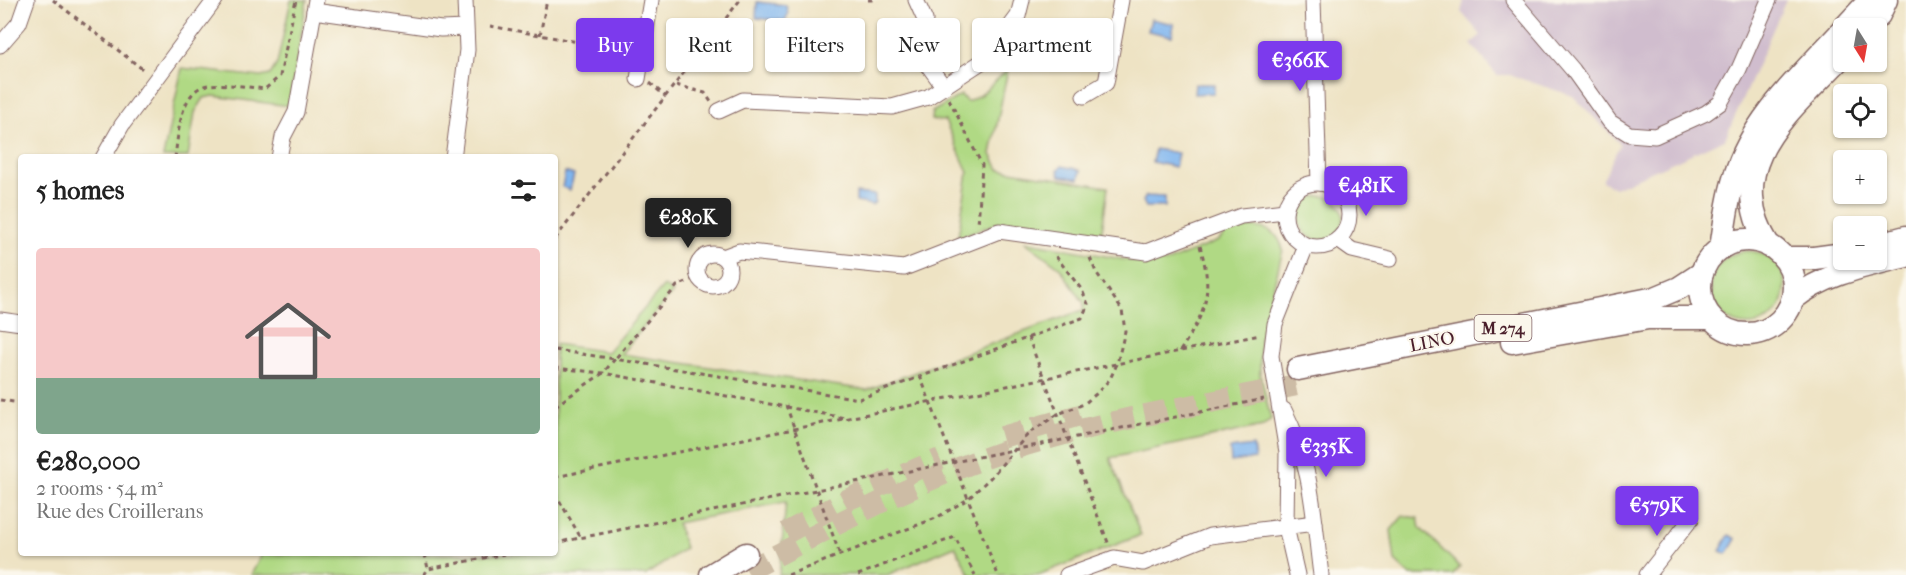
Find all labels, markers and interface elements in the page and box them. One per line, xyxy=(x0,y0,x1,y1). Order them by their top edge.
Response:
chip: Buy xyxy=(576,18,654,72)
chip: Rent xyxy=(666,18,753,72)
chip: Filters xyxy=(765,18,865,72)
chip: New xyxy=(877,18,960,72)
chip: Apartment xyxy=(972,18,1113,72)
north arrow xyxy=(1833,18,1887,72)
map controls xyxy=(1833,18,1887,270)
pin: €366K xyxy=(1258,41,1342,92)
text: €366K xyxy=(1272,49,1328,72)
button: locate xyxy=(1833,84,1887,138)
button: + xyxy=(1833,150,1887,204)
pin: €481K xyxy=(1324,166,1408,217)
icon: filters xyxy=(507,174,540,207)
text: €481K xyxy=(1338,174,1394,197)
text: 5 homes xyxy=(36,175,124,206)
pin: €280K xyxy=(646,198,730,249)
text: €280K xyxy=(659,206,717,229)
button: − xyxy=(1833,216,1887,270)
icon: home xyxy=(234,287,342,395)
road number: M 274 xyxy=(1474,315,1532,341)
street label: LINO xyxy=(1408,327,1456,357)
pin: €335K xyxy=(1284,427,1368,478)
text: €335K xyxy=(1300,435,1352,458)
text: €280,000 xyxy=(36,446,141,477)
text: 2 rooms · 54 m² xyxy=(36,477,163,500)
pin: €579K xyxy=(1615,486,1699,537)
text: €579K xyxy=(1629,494,1685,517)
text: Rue des Croillerans xyxy=(36,500,203,523)

